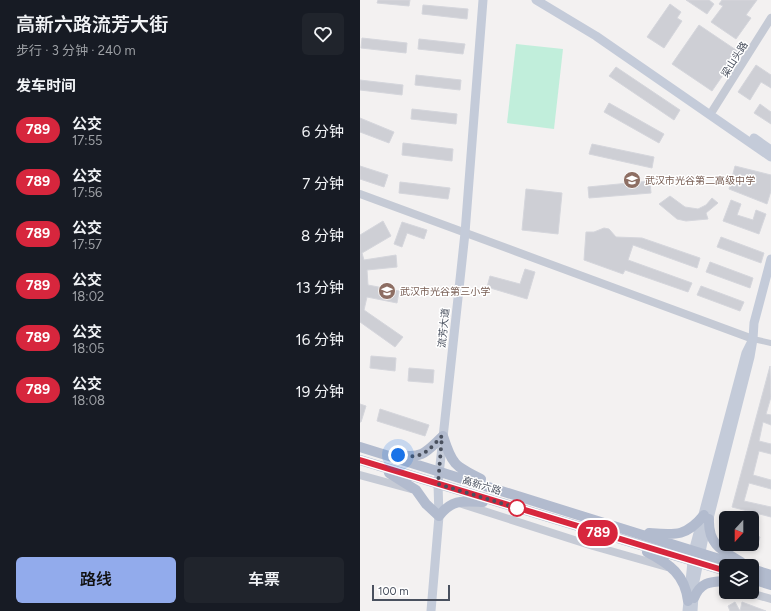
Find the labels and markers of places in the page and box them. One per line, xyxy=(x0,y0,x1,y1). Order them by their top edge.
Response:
school or university icon: 武汉市光谷第二高级中学 xyxy=(622,170,642,190)
place label: 武汉市光谷第二高级中学 xyxy=(645,174,755,187)
school or university icon: 武汉市光谷第三小学 xyxy=(377,281,397,301)
place label: 武汉市光谷第三小学 xyxy=(400,285,490,298)
unlabelled marker xyxy=(508,499,526,517)

